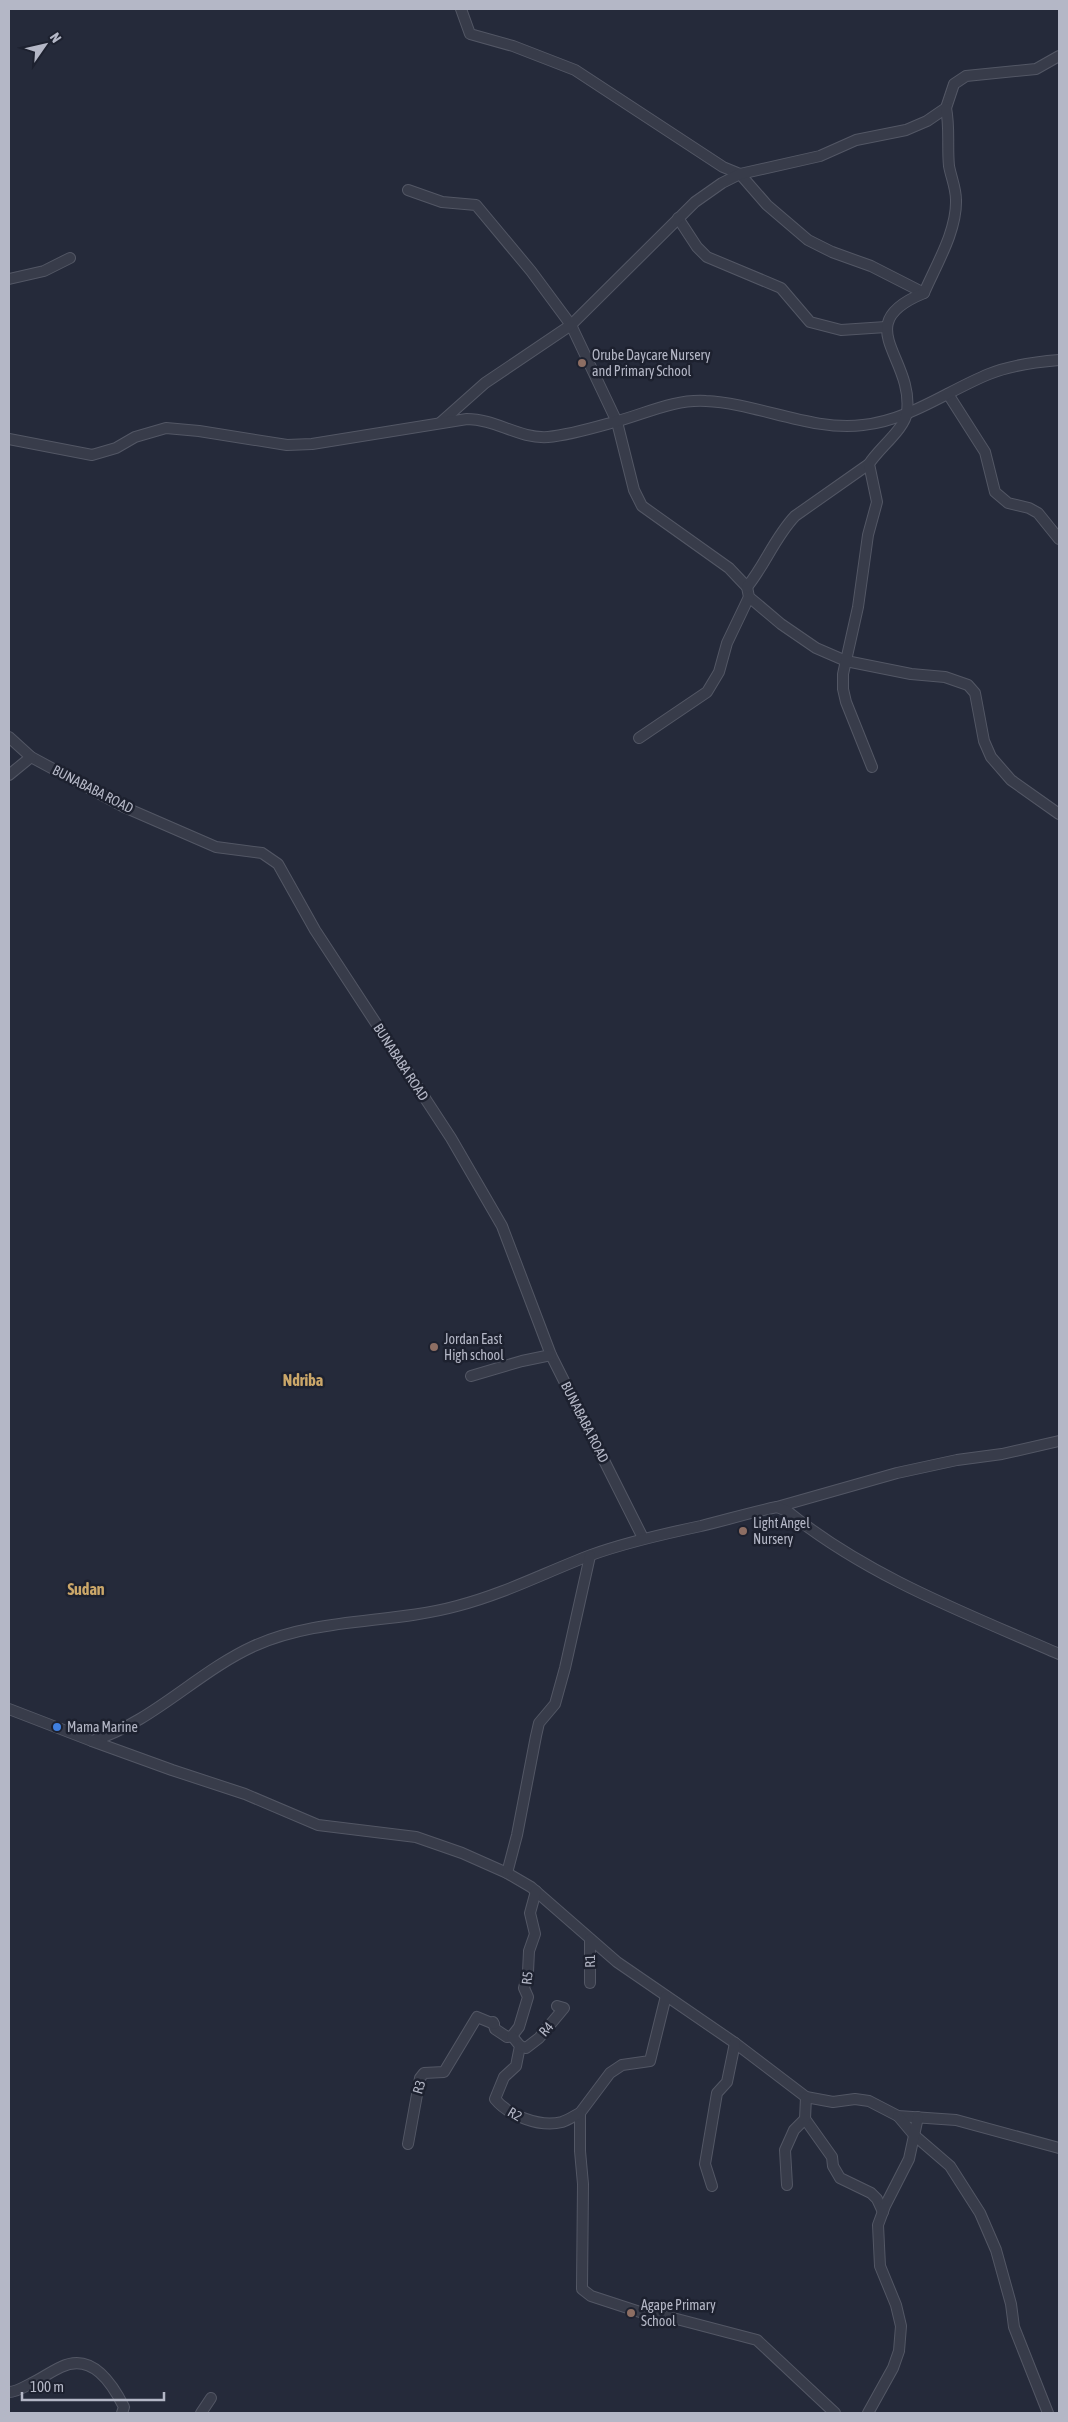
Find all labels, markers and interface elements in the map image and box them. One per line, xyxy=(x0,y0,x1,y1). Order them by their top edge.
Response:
north arrow xyxy=(20,20,70,70)
text: N xyxy=(47,30,65,46)
place label: Orube Daycare Nursery and Primary School xyxy=(592,347,711,379)
marker: Orube Daycare Nursery and Primary School xyxy=(576,357,588,369)
street label: BUNABABA ROAD xyxy=(50,762,136,816)
street label: BUNABABA ROAD xyxy=(370,1020,432,1104)
place label: Jordan East High school xyxy=(444,1331,504,1363)
marker: Jordan East High school xyxy=(428,1341,440,1353)
district label: Ndriba xyxy=(283,1371,323,1389)
street label: BUNABABA ROAD xyxy=(558,1379,612,1465)
place label: Light Angel Nursery xyxy=(753,1515,810,1547)
marker: Light Angel Nursery xyxy=(737,1525,749,1537)
district label: Sudan xyxy=(67,1580,105,1598)
place label: Mama Marine xyxy=(67,1719,138,1735)
marker: Mama Marine xyxy=(51,1721,63,1733)
street label: R1 xyxy=(582,1954,598,1968)
street label: R5 xyxy=(518,1970,536,1986)
street label: R4 xyxy=(536,2018,557,2039)
street label: R3 xyxy=(409,2078,429,2096)
street label: R2 xyxy=(505,2104,525,2124)
place label: Agape Primary School xyxy=(641,2297,716,2329)
marker: Agape Primary School xyxy=(625,2307,637,2319)
scale bar xyxy=(22,2370,165,2402)
text: 100 m xyxy=(30,2378,64,2395)

